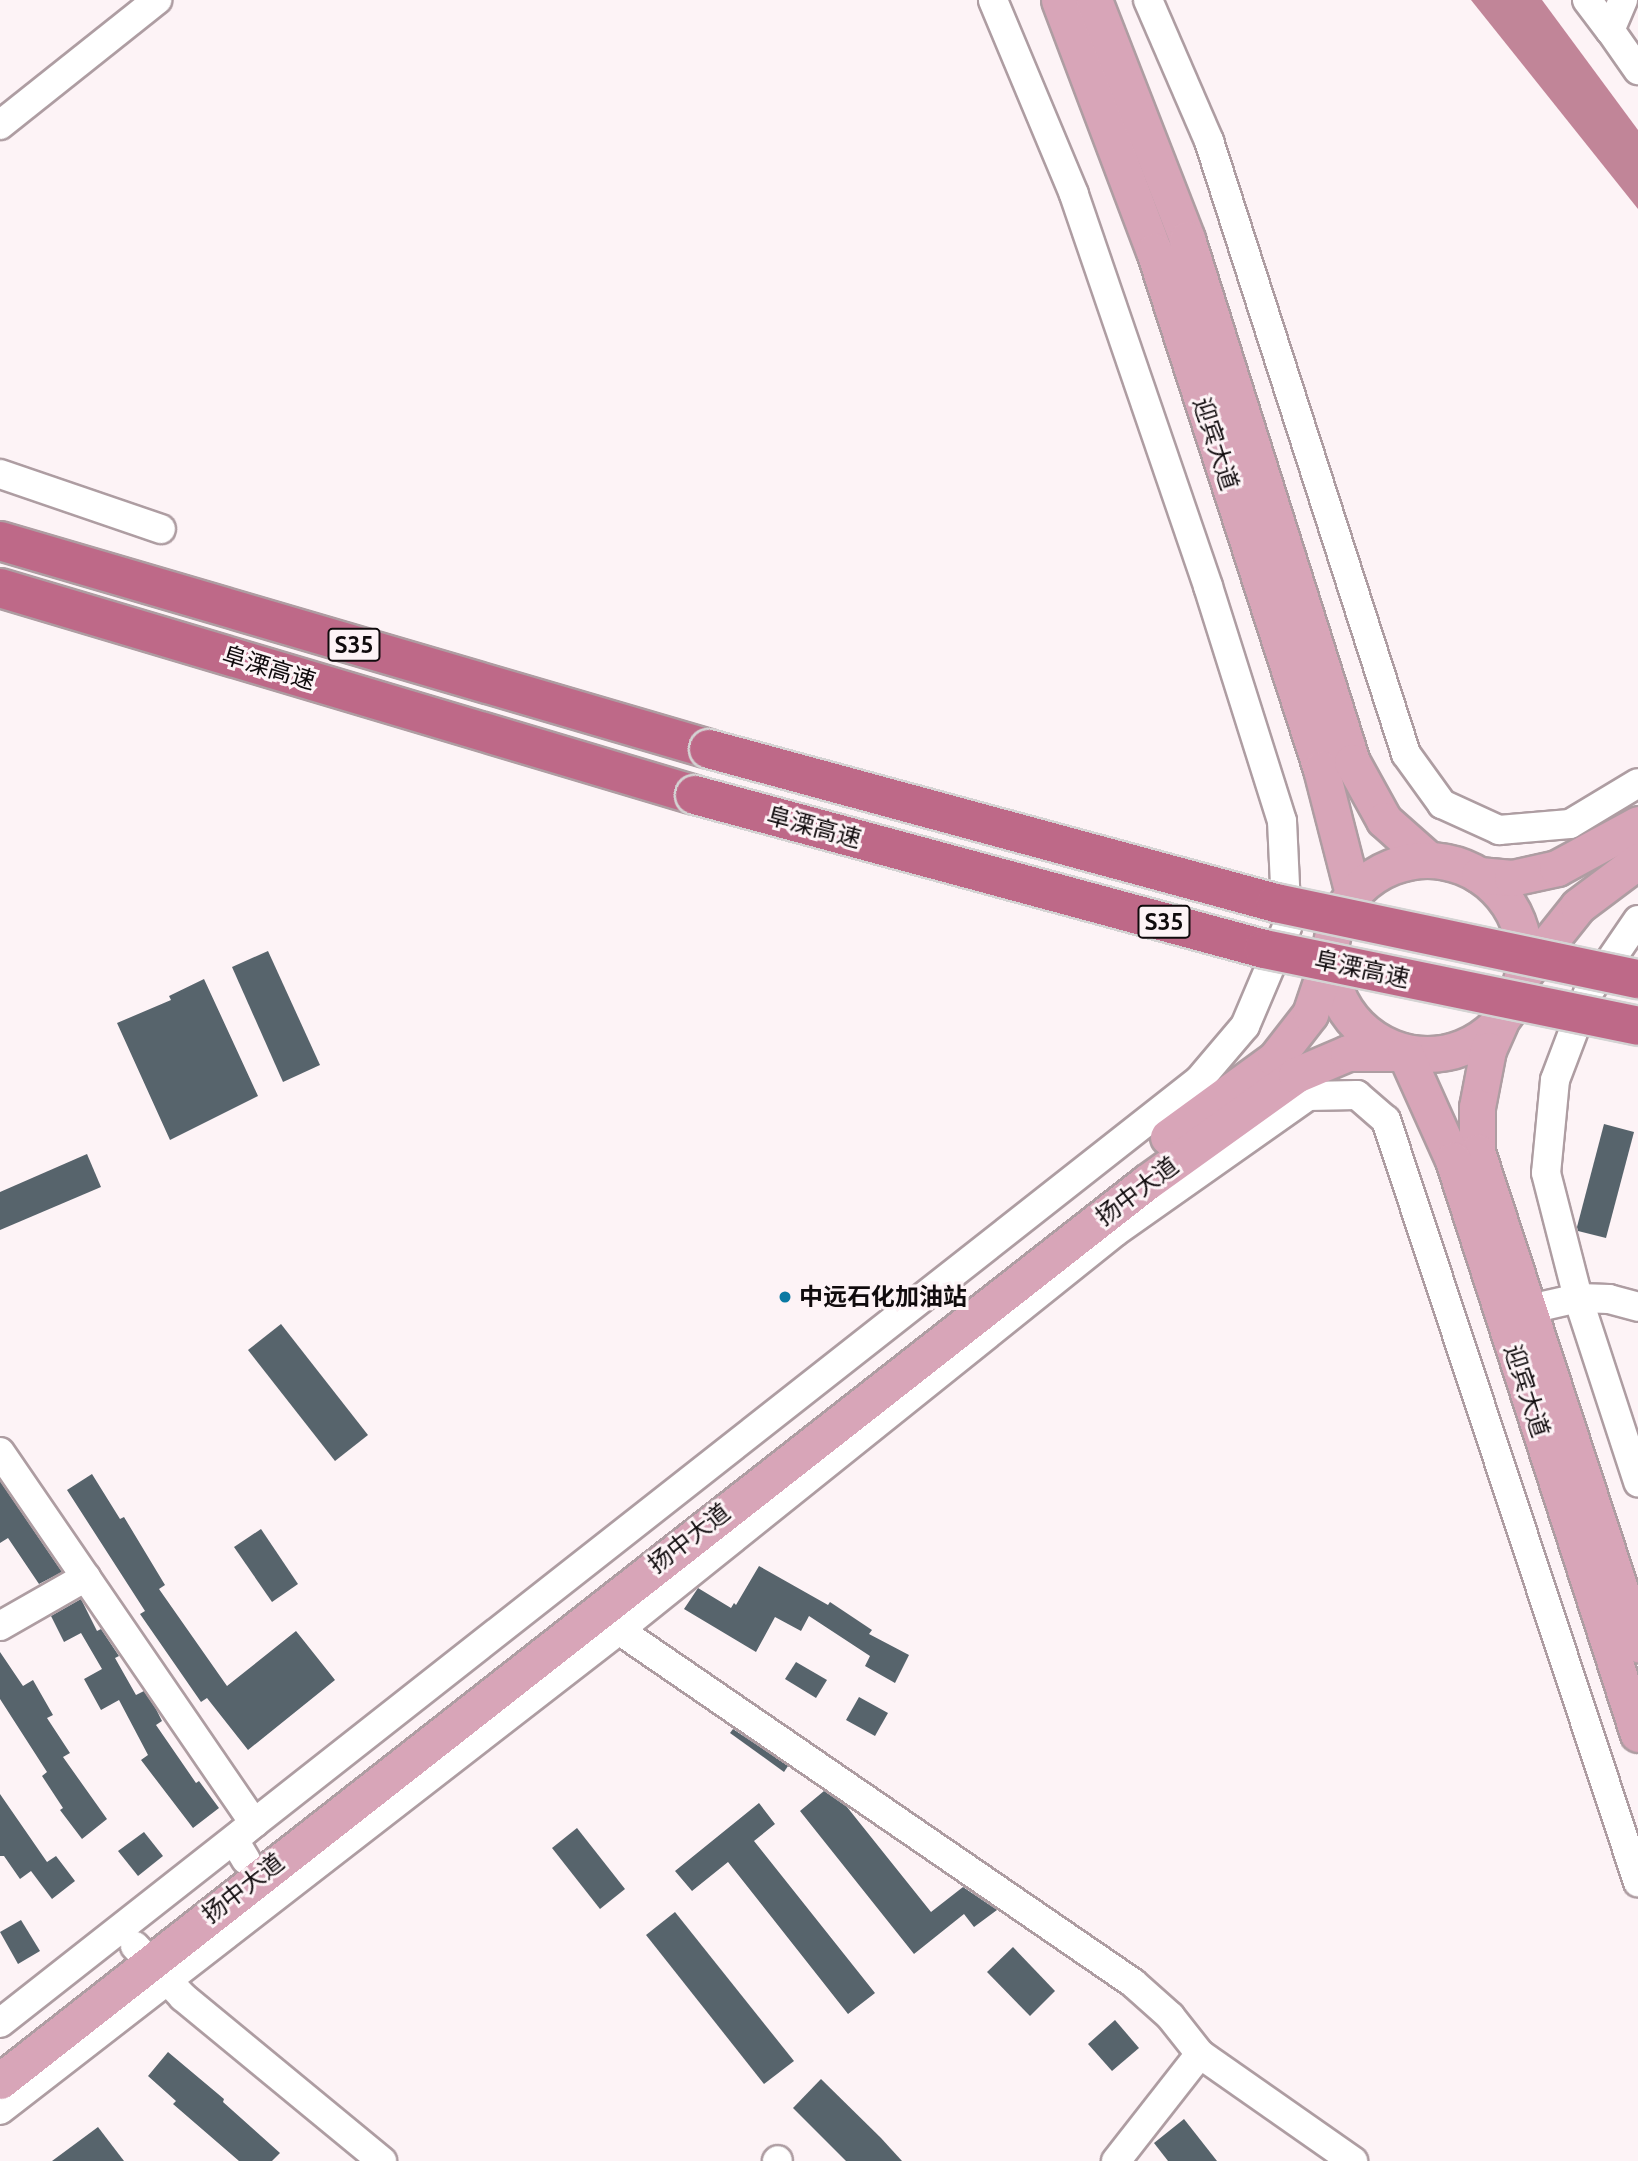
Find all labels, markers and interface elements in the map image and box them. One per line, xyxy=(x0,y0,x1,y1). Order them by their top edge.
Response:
street label: 迎宾大道 xyxy=(1187,394,1245,494)
road number: S35 xyxy=(326,625,382,664)
street label: 阜溧高速 xyxy=(219,640,319,696)
street label: 阜溧高速 xyxy=(764,801,864,853)
road number: S35 xyxy=(1136,903,1192,942)
street label: 阜溧高速 xyxy=(1312,945,1412,993)
street label: 扬中大道 xyxy=(1090,1151,1184,1231)
place label: 中远石化加油站 xyxy=(799,1283,967,1311)
marker: 中远石化加油站 xyxy=(777,1289,793,1305)
street label: 迎宾大道 xyxy=(1498,1341,1556,1441)
street label: 扬中大道 xyxy=(642,1497,736,1579)
street label: 扬中大道 xyxy=(196,1847,290,1929)

